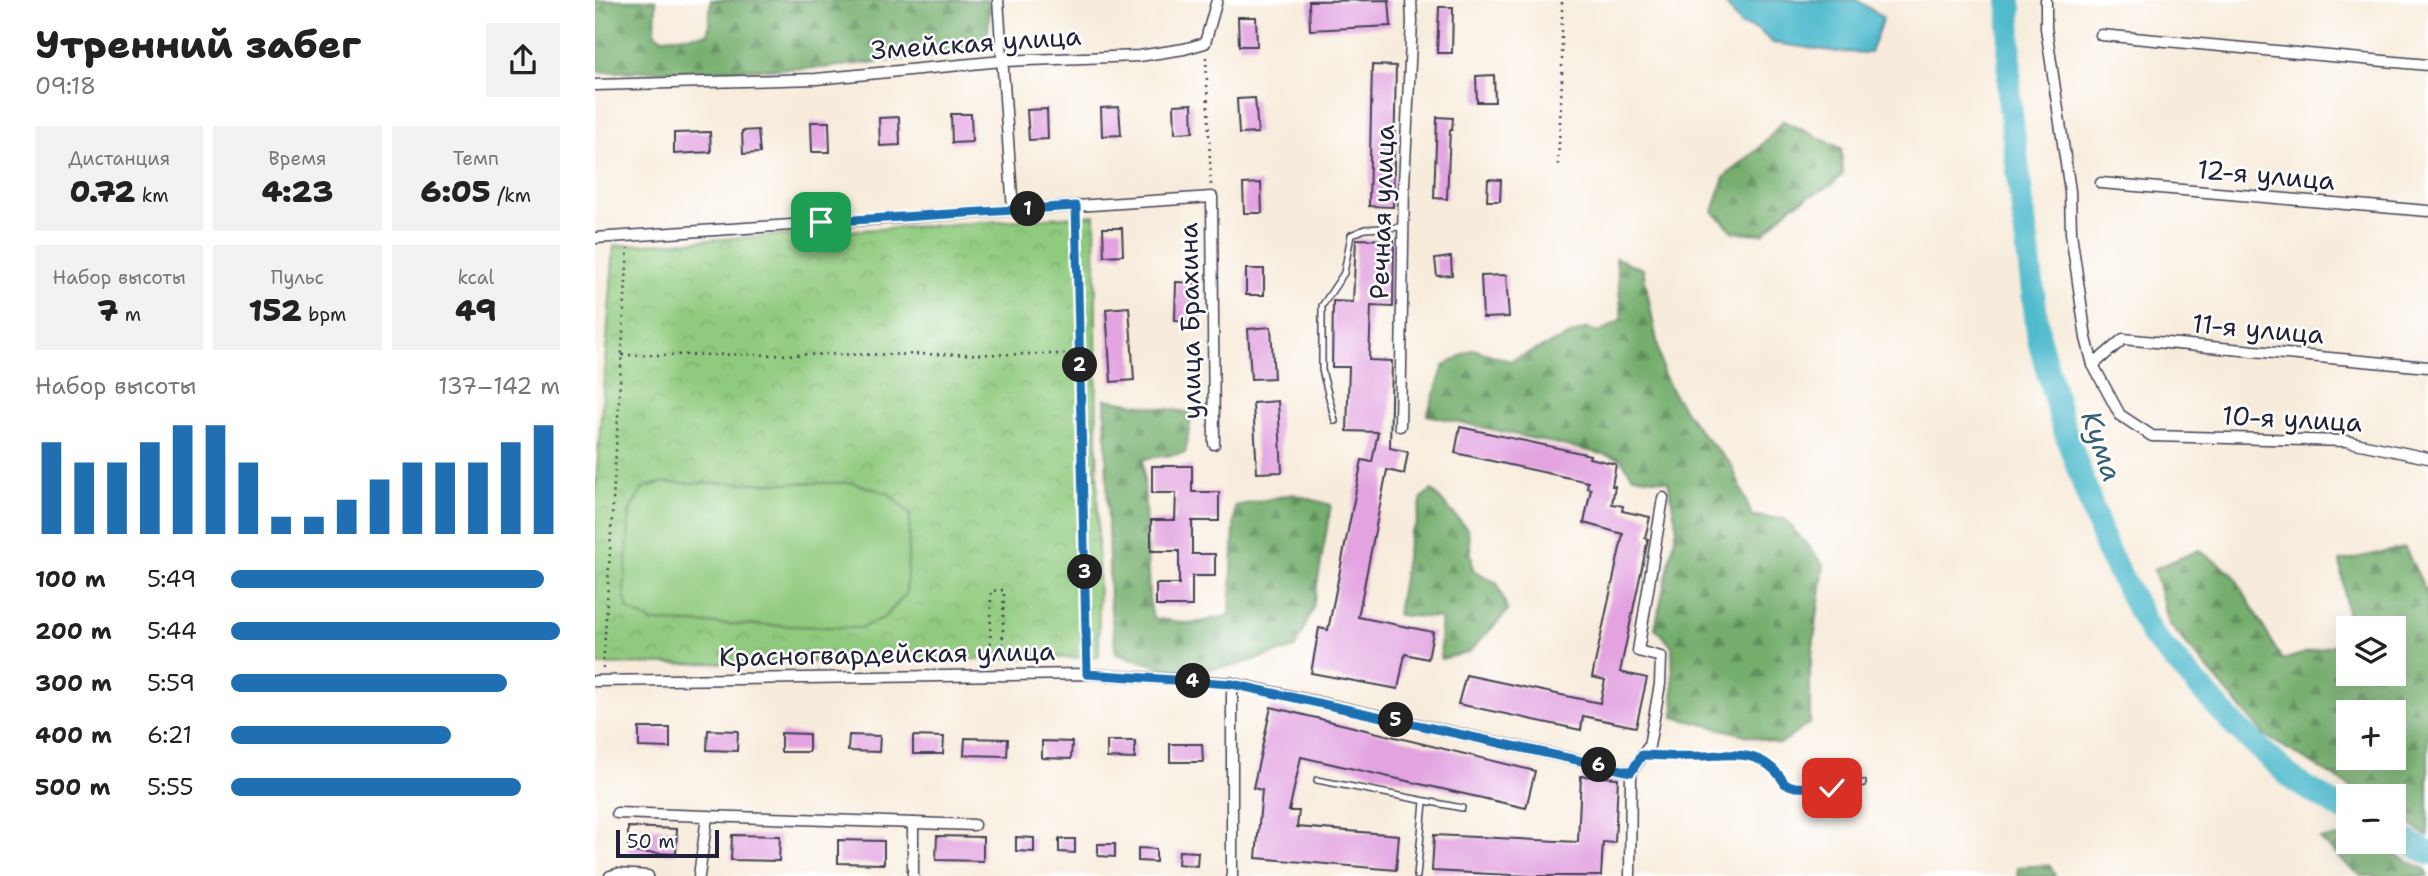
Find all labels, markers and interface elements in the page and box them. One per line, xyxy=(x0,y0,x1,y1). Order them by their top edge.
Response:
street label: Змейская улица xyxy=(870,18,1082,67)
text: Утренний забег xyxy=(35,19,361,70)
button: share xyxy=(486,23,560,97)
text: 09:18 xyxy=(35,71,96,101)
street label: Речная улица xyxy=(1361,124,1402,300)
text: Дистанция xyxy=(68,146,170,171)
text: Время xyxy=(269,146,326,171)
text: Темп xyxy=(453,146,499,171)
street label: 12-я улица xyxy=(2196,151,2336,198)
text: 0.72 xyxy=(70,171,135,212)
text: 4:23 xyxy=(262,171,333,212)
text: 6:05 xyxy=(420,171,491,212)
text: km xyxy=(135,183,169,208)
text: /km xyxy=(491,183,531,208)
pin xyxy=(791,192,851,252)
pin: 1 xyxy=(1011,192,1045,227)
text: 1 xyxy=(1023,196,1032,221)
icon: arrive xyxy=(802,203,840,241)
street label: улица Брахина xyxy=(1170,222,1209,420)
text: Набор высоты xyxy=(53,265,186,290)
text: Пульс xyxy=(271,265,324,290)
text: kcal xyxy=(457,265,494,290)
text: 7 xyxy=(97,290,118,331)
text: 152 xyxy=(249,290,302,331)
text: 49 xyxy=(455,290,497,331)
text: m xyxy=(118,302,141,327)
text: bpm xyxy=(302,302,346,327)
street label: 11-я улица xyxy=(2191,305,2325,352)
pin: 2 xyxy=(1063,348,1098,382)
text: 2 xyxy=(1073,352,1086,377)
text: Набор высоты xyxy=(35,371,196,401)
text: 137–142 m xyxy=(438,371,560,401)
street label: 10-я улица xyxy=(2221,397,2363,440)
water label: Кума xyxy=(2072,406,2132,486)
pin: 3 xyxy=(1067,554,1103,590)
text: 3 xyxy=(1078,559,1091,584)
text: 100 m xyxy=(35,564,106,594)
text: 5:49 xyxy=(147,564,196,594)
text: 200 m xyxy=(35,616,112,646)
text: 5:44 xyxy=(147,616,197,646)
map controls xyxy=(2336,616,2406,854)
button: layers xyxy=(2336,616,2406,686)
street label: Красногвардейская улица xyxy=(719,633,1055,674)
pin: 4 xyxy=(1175,664,1211,698)
text: 300 m xyxy=(35,668,112,698)
text: 5:59 xyxy=(147,668,195,698)
text: 4 xyxy=(1186,668,1199,693)
button: + xyxy=(2336,700,2406,770)
pin: 5 xyxy=(1379,702,1413,738)
text: 5 xyxy=(1390,707,1401,732)
text: 400 m xyxy=(35,720,112,750)
text: 6:21 xyxy=(147,720,192,750)
pin: 6 xyxy=(1581,748,1616,782)
text: 6 xyxy=(1592,752,1605,777)
pin xyxy=(1802,758,1862,818)
icon: check xyxy=(1813,769,1851,807)
text: 500 m xyxy=(35,772,110,802)
text: 5:55 xyxy=(147,772,193,802)
button: − xyxy=(2336,784,2406,854)
scale bar xyxy=(616,827,719,859)
text: 50 m xyxy=(627,829,675,854)

